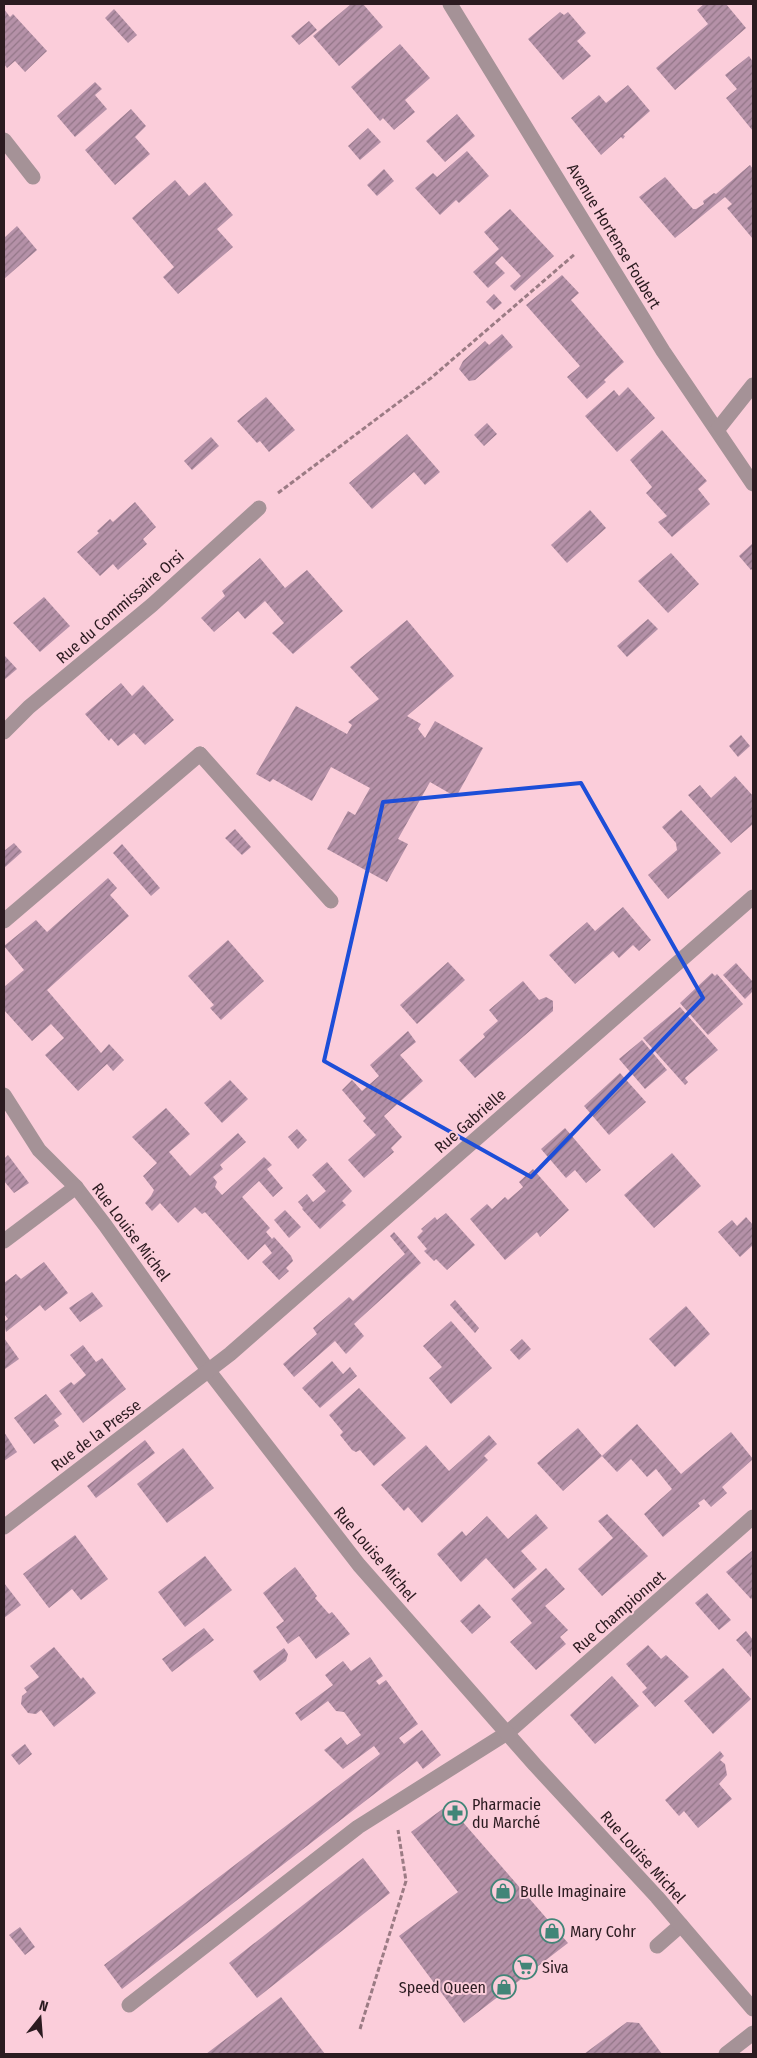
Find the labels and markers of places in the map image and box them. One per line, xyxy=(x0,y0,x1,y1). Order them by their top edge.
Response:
place label: Pharmacie du Marché xyxy=(472,1795,541,1832)
pharmacy icon: Pharmacie du Marché xyxy=(442,1800,468,1826)
shop icon: Bulle Imaginaire xyxy=(490,1878,516,1904)
place label: Bulle Imaginaire xyxy=(520,1882,626,1901)
shop icon: Mary Cohr xyxy=(539,1918,565,1944)
place label: Mary Cohr xyxy=(570,1922,636,1941)
supermarket icon: Siva xyxy=(512,1954,538,1980)
place label: Siva xyxy=(542,1958,569,1977)
shop icon: Speed Queen xyxy=(491,1974,517,2000)
place label: Speed Queen xyxy=(399,1978,486,1997)

